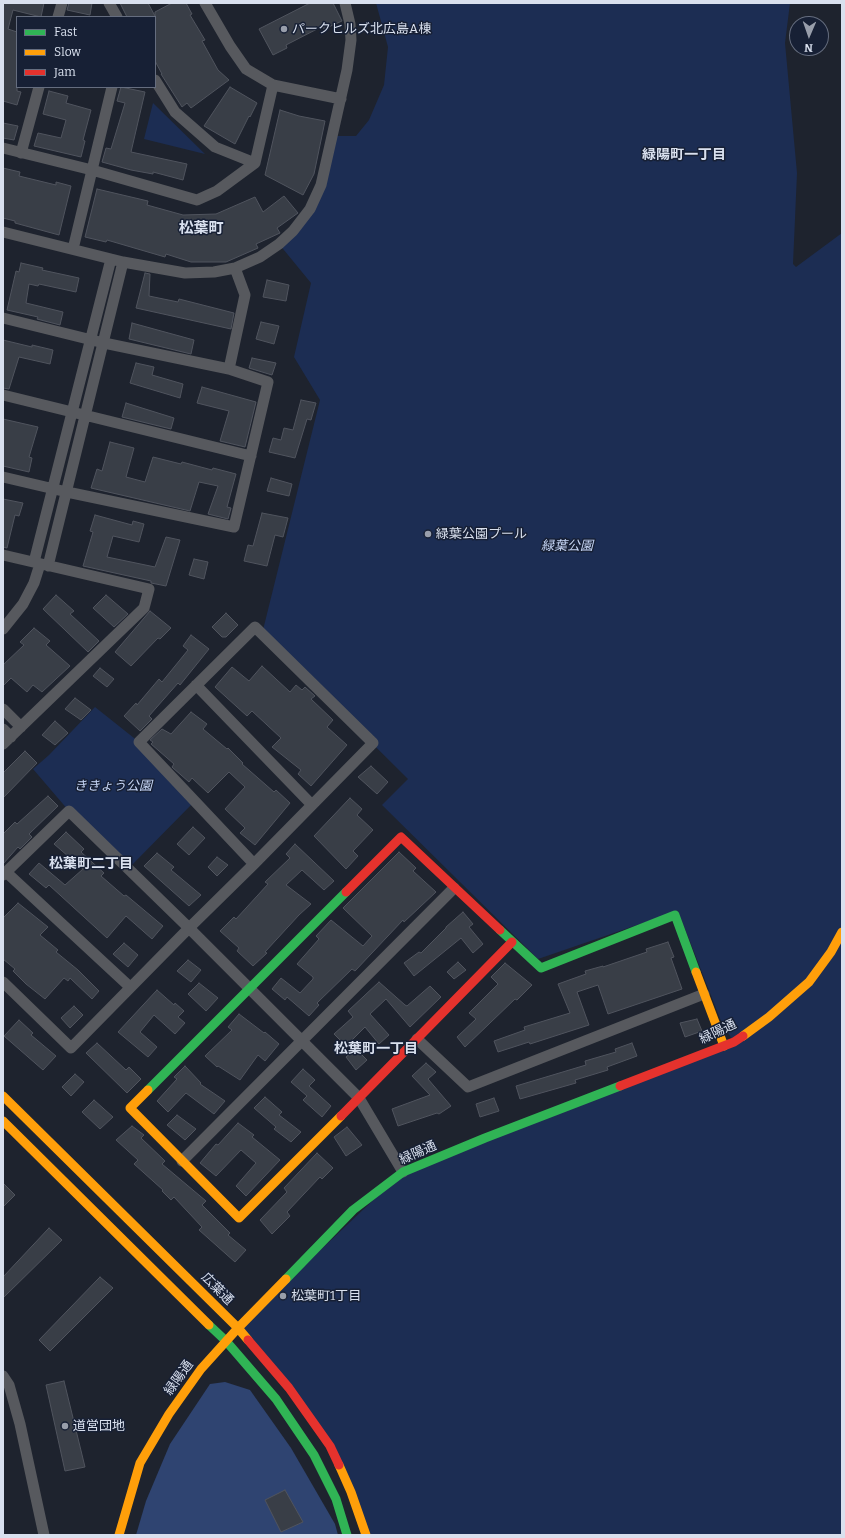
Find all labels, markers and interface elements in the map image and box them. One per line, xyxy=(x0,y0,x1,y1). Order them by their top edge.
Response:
legend xyxy=(16,16,156,88)
north arrow xyxy=(789,16,829,56)
place label: パークヒルズ北広島A棟 xyxy=(292,21,431,37)
marker: パークヒルズ北広島A棟 xyxy=(279,24,289,34)
text: Fast xyxy=(54,25,77,39)
text: N xyxy=(804,41,813,54)
text: Slow xyxy=(54,45,81,59)
text: Jam xyxy=(54,65,76,79)
district label: 緑陽町一丁目 xyxy=(642,147,726,163)
district label: 松葉町 xyxy=(179,220,223,238)
place label: 緑葉公園プール xyxy=(436,526,527,542)
marker: 緑葉公園プール xyxy=(423,529,433,539)
park label: 緑葉公園 xyxy=(541,538,593,554)
park label: ききょう公園 xyxy=(74,778,152,794)
district label: 松葉町二丁目 xyxy=(49,856,133,872)
street label: 緑陽通 xyxy=(697,1016,739,1048)
district label: 松葉町一丁目 xyxy=(334,1041,418,1057)
street label: 緑陽通 xyxy=(397,1138,439,1168)
street label: 広葉通 xyxy=(198,1270,236,1308)
place label: 松葉町1丁目 xyxy=(291,1288,361,1304)
marker: 松葉町1丁目 xyxy=(278,1291,288,1301)
street label: 緑陽通 xyxy=(161,1358,197,1398)
place label: 道営団地 xyxy=(73,1418,125,1434)
marker: 道営団地 xyxy=(60,1421,70,1431)

